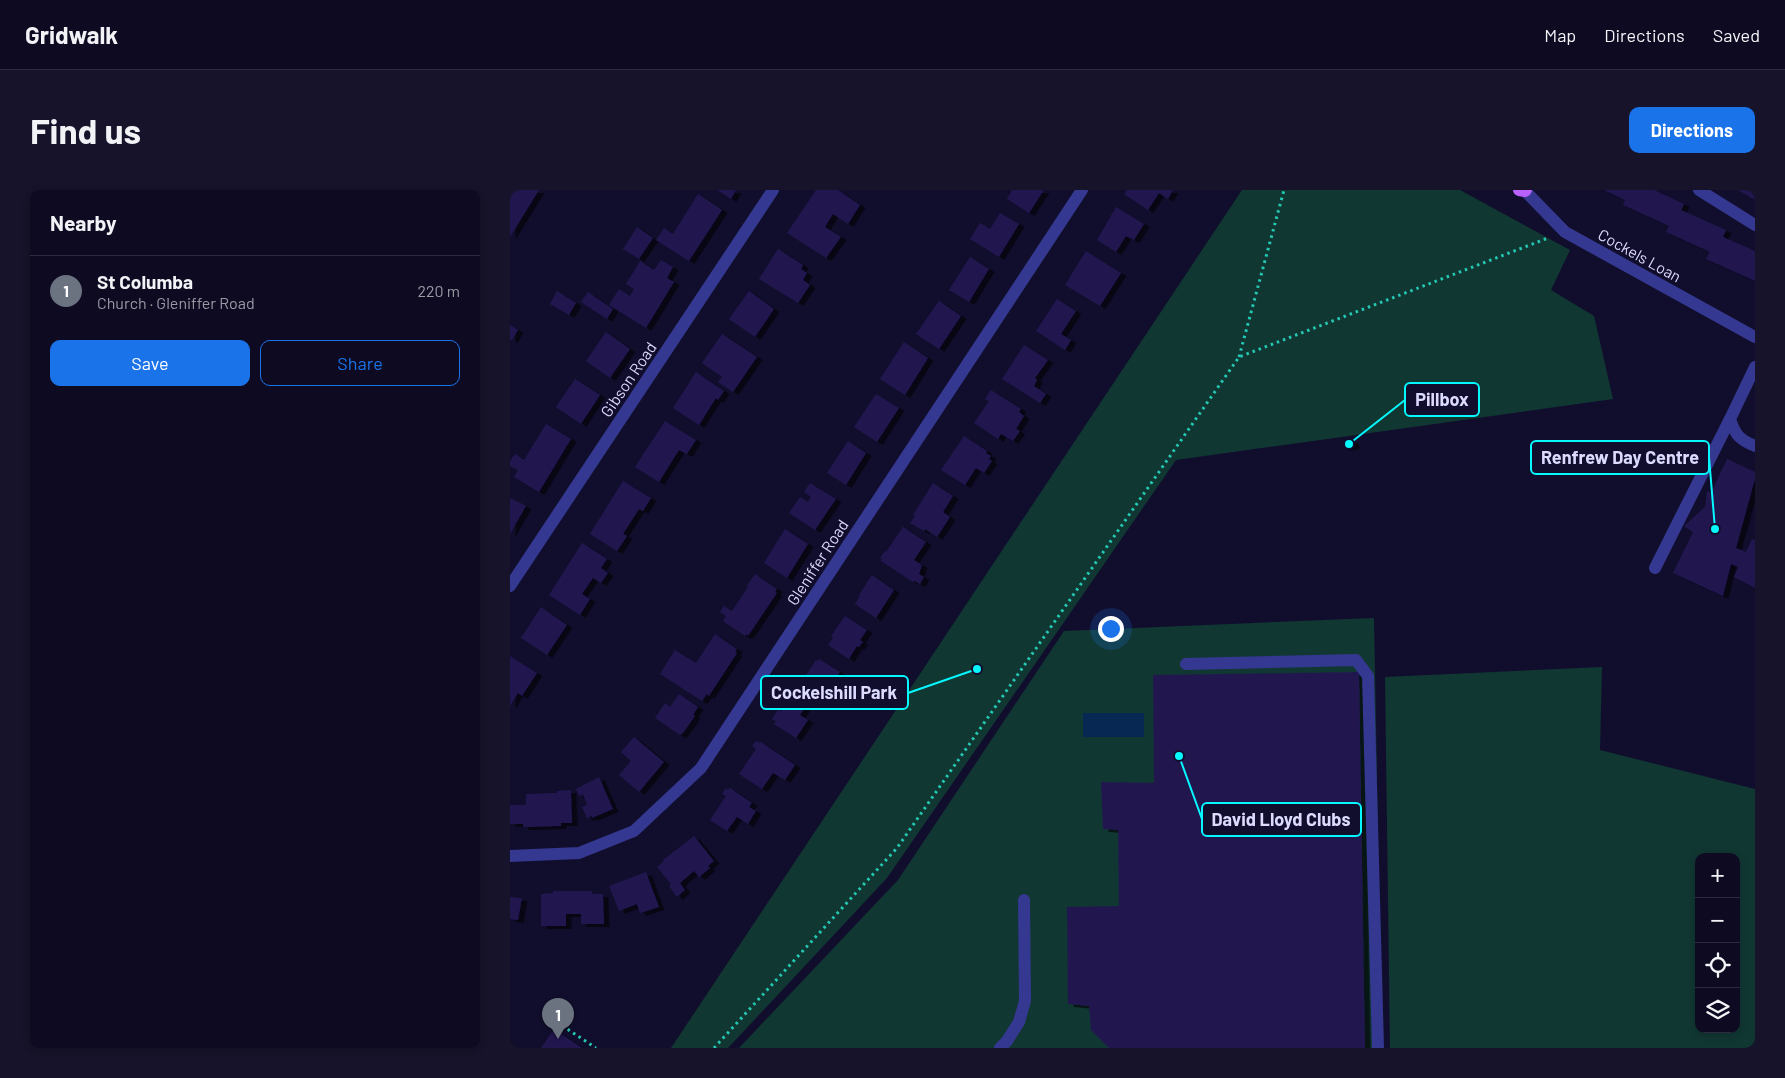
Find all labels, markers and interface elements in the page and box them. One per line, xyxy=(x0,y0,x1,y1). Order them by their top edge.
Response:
text: Gridwalk xyxy=(25,20,118,49)
text: Map xyxy=(1544,24,1576,46)
text: Directions xyxy=(1604,24,1685,46)
text: Saved xyxy=(1713,24,1760,46)
button: Directions xyxy=(1629,107,1755,153)
text: Find us xyxy=(30,109,141,151)
text: Nearby xyxy=(50,210,116,235)
street label: Cockels Loan xyxy=(1595,224,1685,286)
text: St Columba xyxy=(97,270,193,293)
text: 1 xyxy=(63,281,69,300)
text: 220 m xyxy=(417,281,460,300)
text: Church · Gleniffer Road xyxy=(97,293,255,312)
street label: Gibson Road xyxy=(596,338,660,420)
button: Save xyxy=(50,340,250,386)
button: Share xyxy=(260,340,460,386)
callout: Pillbox xyxy=(1405,383,1479,416)
text: Pillbox xyxy=(1415,388,1469,410)
callout: Renfrew Day Centre xyxy=(1531,441,1709,474)
text: Renfrew Day Centre xyxy=(1541,446,1699,468)
street label: Gleniffer Road xyxy=(782,516,852,608)
your location xyxy=(1098,616,1124,642)
callout: Cockelshill Park xyxy=(761,676,908,709)
text: Cockelshill Park xyxy=(771,681,897,703)
callout: David Lloyd Clubs xyxy=(1202,803,1361,836)
text: David Lloyd Clubs xyxy=(1212,808,1350,830)
map controls xyxy=(1695,853,1740,1033)
button: + xyxy=(1695,853,1740,898)
button: − xyxy=(1695,898,1740,943)
button: locate xyxy=(1695,943,1740,988)
button: layers xyxy=(1695,988,1740,1033)
pin: 1 xyxy=(542,998,574,1039)

